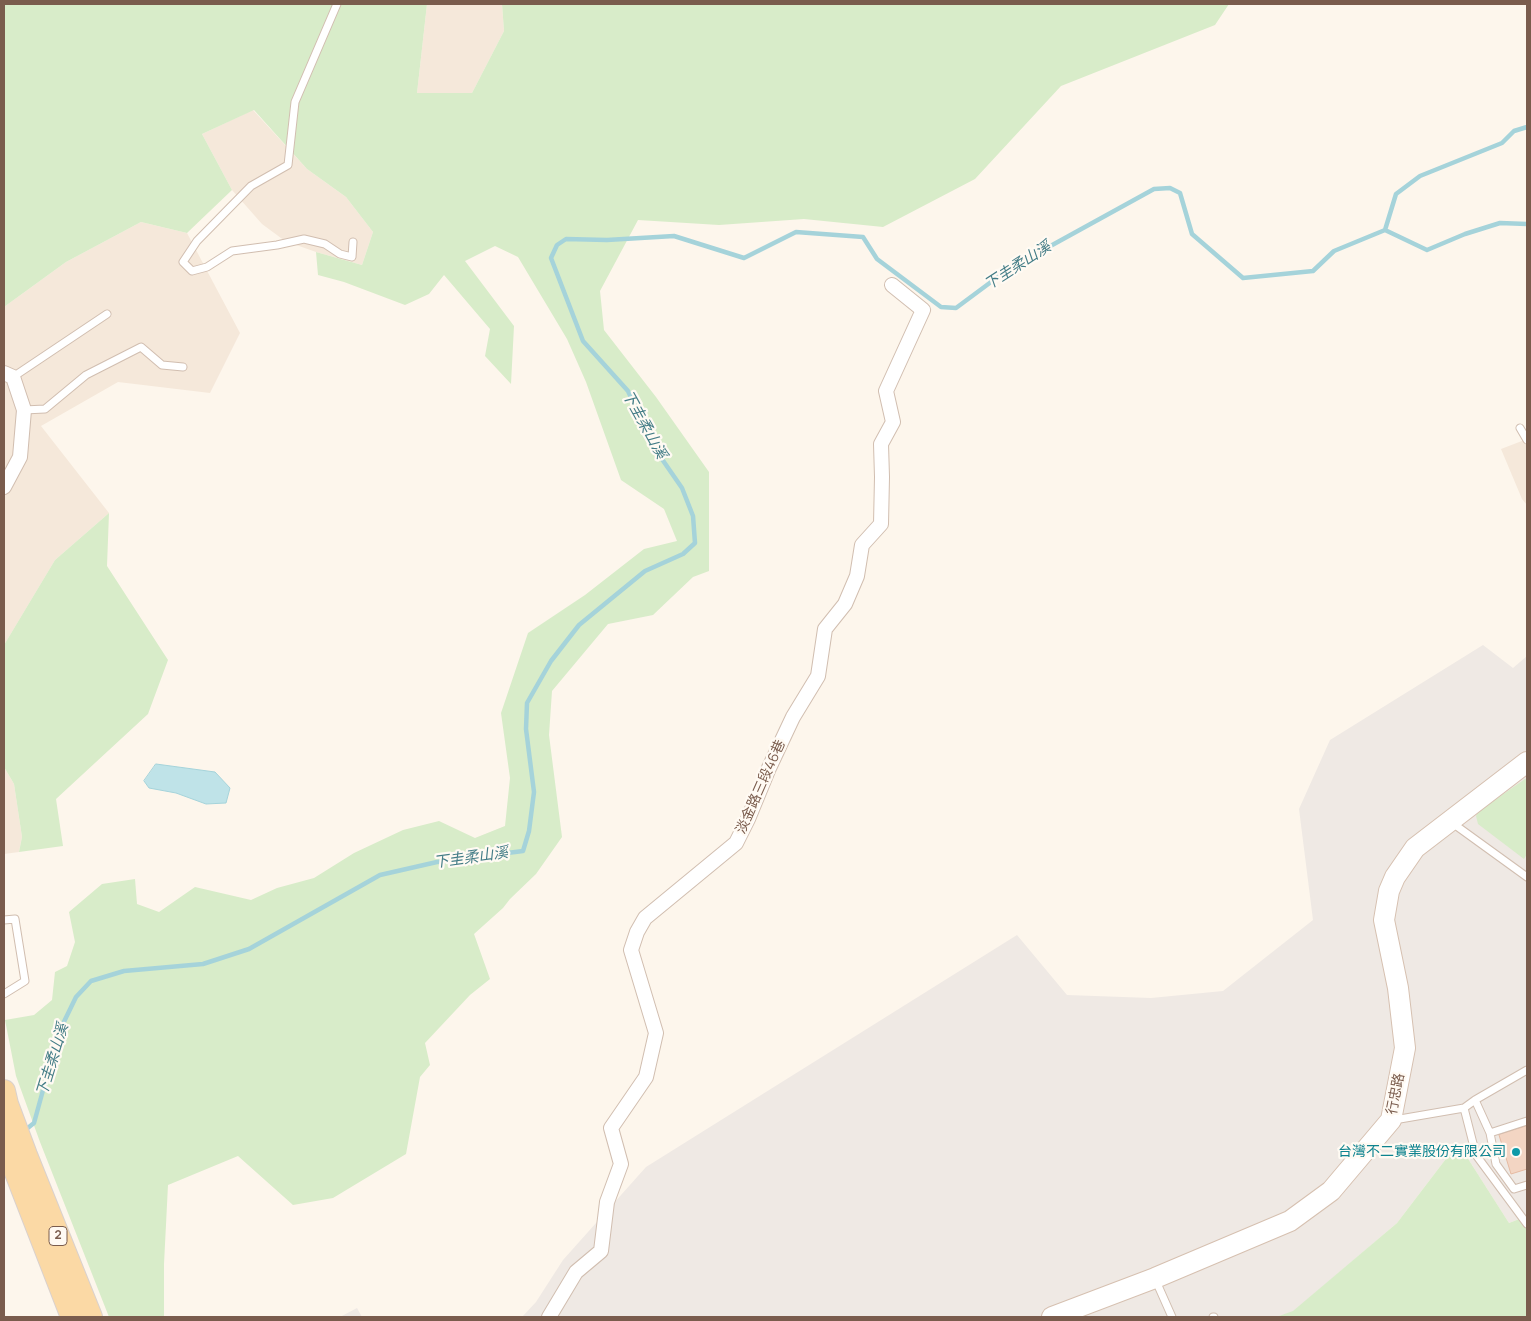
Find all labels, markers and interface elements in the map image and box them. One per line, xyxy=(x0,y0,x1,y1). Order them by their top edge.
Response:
water label: 下圭柔山溪 xyxy=(982,238,1054,294)
water label: 下圭柔山溪 xyxy=(618,388,670,462)
street label: 淡金路三段46巷 xyxy=(733,737,789,837)
water label: 下圭柔山溪 xyxy=(433,844,509,872)
water label: 下圭柔山溪 xyxy=(33,1022,73,1098)
street label: 行忠路 xyxy=(1384,1072,1408,1116)
place label: 台灣不二實業股份有限公司 xyxy=(1338,1144,1506,1160)
marker: 台灣不二實業股份有限公司 xyxy=(1510,1146,1522,1158)
road number: 2 xyxy=(49,1226,67,1246)

